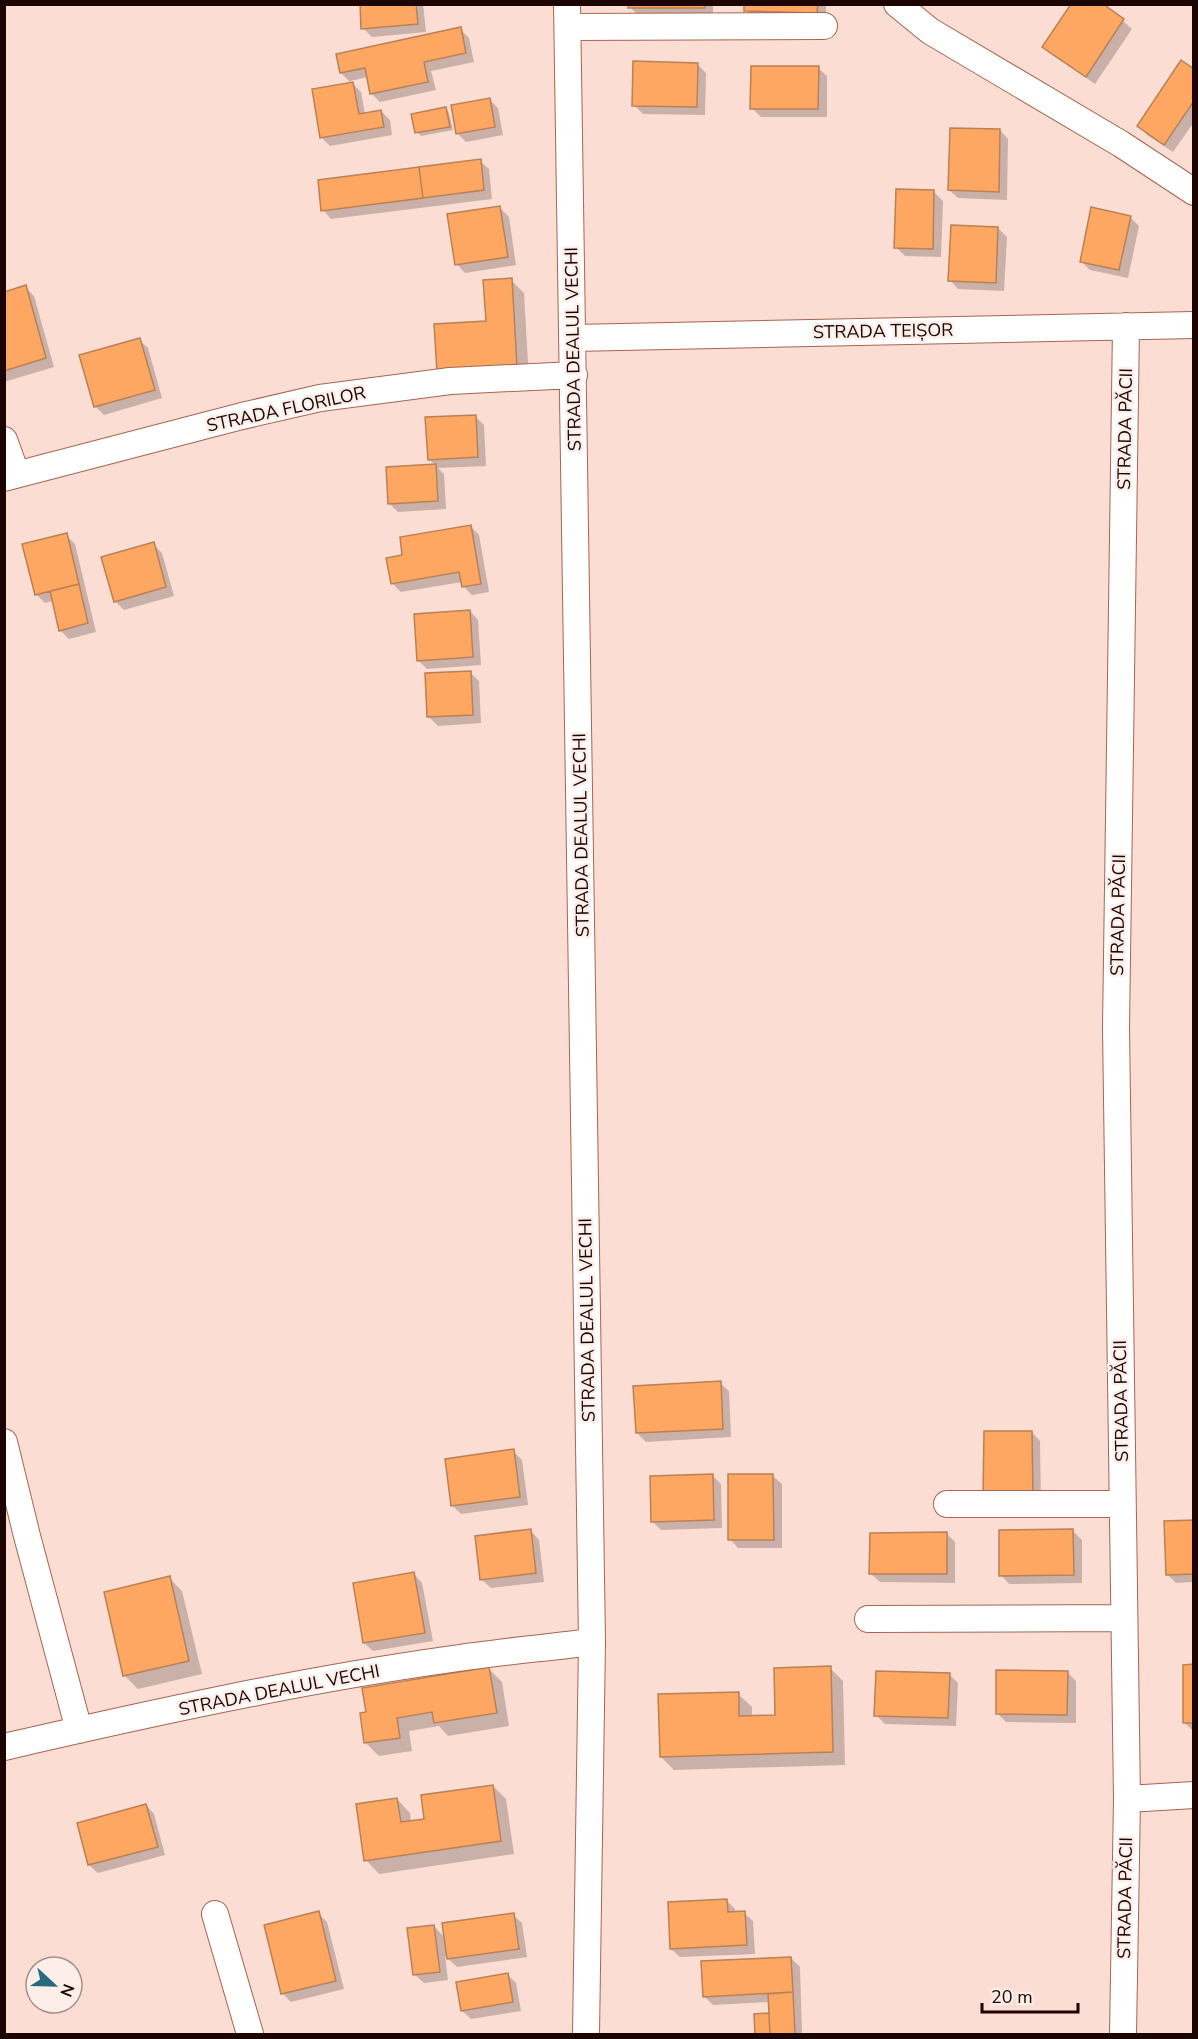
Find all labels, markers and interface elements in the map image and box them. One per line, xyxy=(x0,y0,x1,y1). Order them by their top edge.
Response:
street label: STRADA DEALUL VECHI xyxy=(559,247,587,451)
street label: STRADA TEIȘOR xyxy=(813,318,953,344)
street label: STRADA PĂCII xyxy=(1112,368,1138,490)
street label: STRADA FLORILOR xyxy=(204,380,368,438)
street label: STRADA DEALUL VECHI xyxy=(567,733,595,937)
street label: STRADA PĂCII xyxy=(1105,854,1131,976)
street label: STRADA DEALUL VECHI xyxy=(573,1218,601,1422)
street label: STRADA PĂCII xyxy=(1108,1340,1134,1462)
street label: STRADA DEALUL VECHI xyxy=(176,1659,382,1721)
street label: STRADA PĂCII xyxy=(1112,1837,1138,1959)
north arrow xyxy=(24,1955,84,2015)
scale bar xyxy=(982,1976,1078,2014)
text: N xyxy=(55,1981,79,2000)
text: 20 m xyxy=(991,1985,1033,2009)

